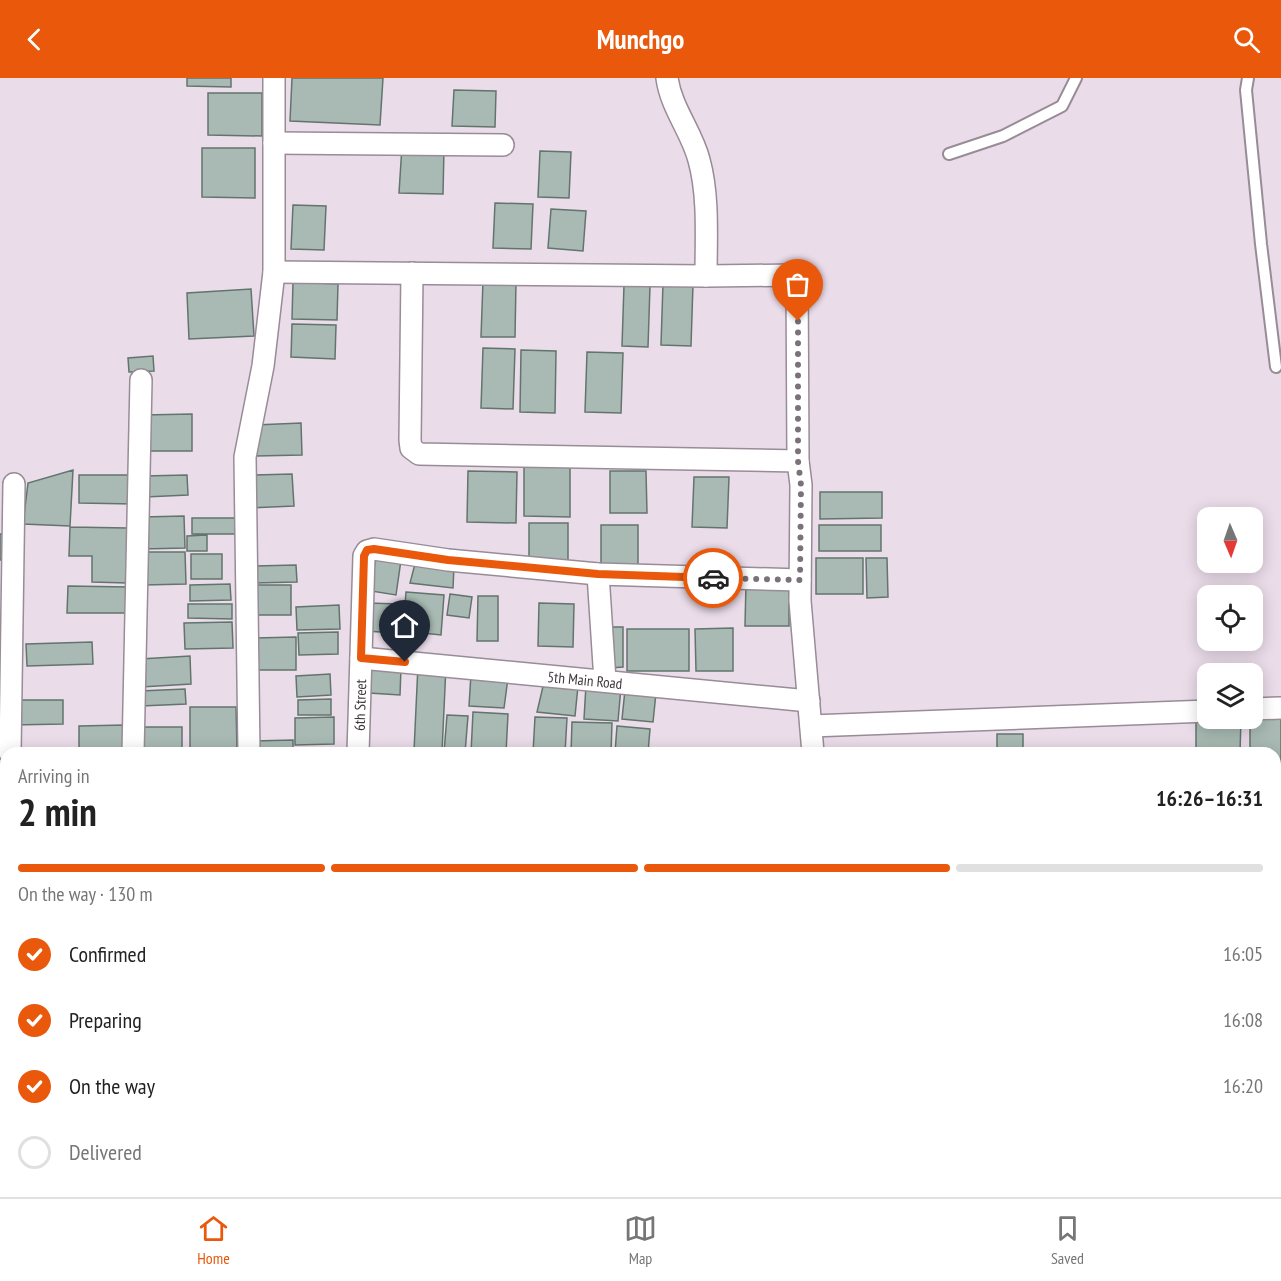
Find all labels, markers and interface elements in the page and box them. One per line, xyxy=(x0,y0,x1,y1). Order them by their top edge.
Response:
text: Munchgo xyxy=(597,22,684,56)
icon: back xyxy=(18,23,51,56)
icon: search xyxy=(1230,23,1263,56)
pin xyxy=(772,259,823,321)
icon: bag xyxy=(781,268,814,301)
north arrow xyxy=(1197,507,1263,573)
map controls xyxy=(1197,507,1263,729)
courier xyxy=(683,548,743,608)
icon: car xyxy=(697,562,730,595)
button: locate xyxy=(1197,585,1263,651)
pin xyxy=(379,600,430,662)
icon: home xyxy=(388,609,421,642)
button: layers xyxy=(1197,663,1263,729)
street label: 5th Main Road xyxy=(547,666,623,693)
street label: 6th Street xyxy=(349,679,370,731)
text: Arriving in xyxy=(18,763,90,789)
text: 16:26–16:31 xyxy=(1156,784,1263,812)
text: 2 min xyxy=(18,786,97,837)
text: On the way · 130 m xyxy=(18,881,153,907)
icon: check xyxy=(18,938,51,971)
text: Confirmed xyxy=(69,940,146,968)
text: 16:05 xyxy=(1223,941,1263,967)
icon: check xyxy=(18,1004,51,1037)
text: Preparing xyxy=(69,1006,142,1034)
text: 16:08 xyxy=(1223,1007,1263,1033)
icon: check xyxy=(18,1070,51,1103)
text: On the way xyxy=(69,1072,155,1100)
text: 16:20 xyxy=(1223,1073,1263,1099)
text: Delivered xyxy=(69,1138,142,1166)
tab: Home xyxy=(197,1212,230,1268)
tab: Map xyxy=(624,1212,657,1268)
tab: Saved xyxy=(1051,1212,1084,1268)

